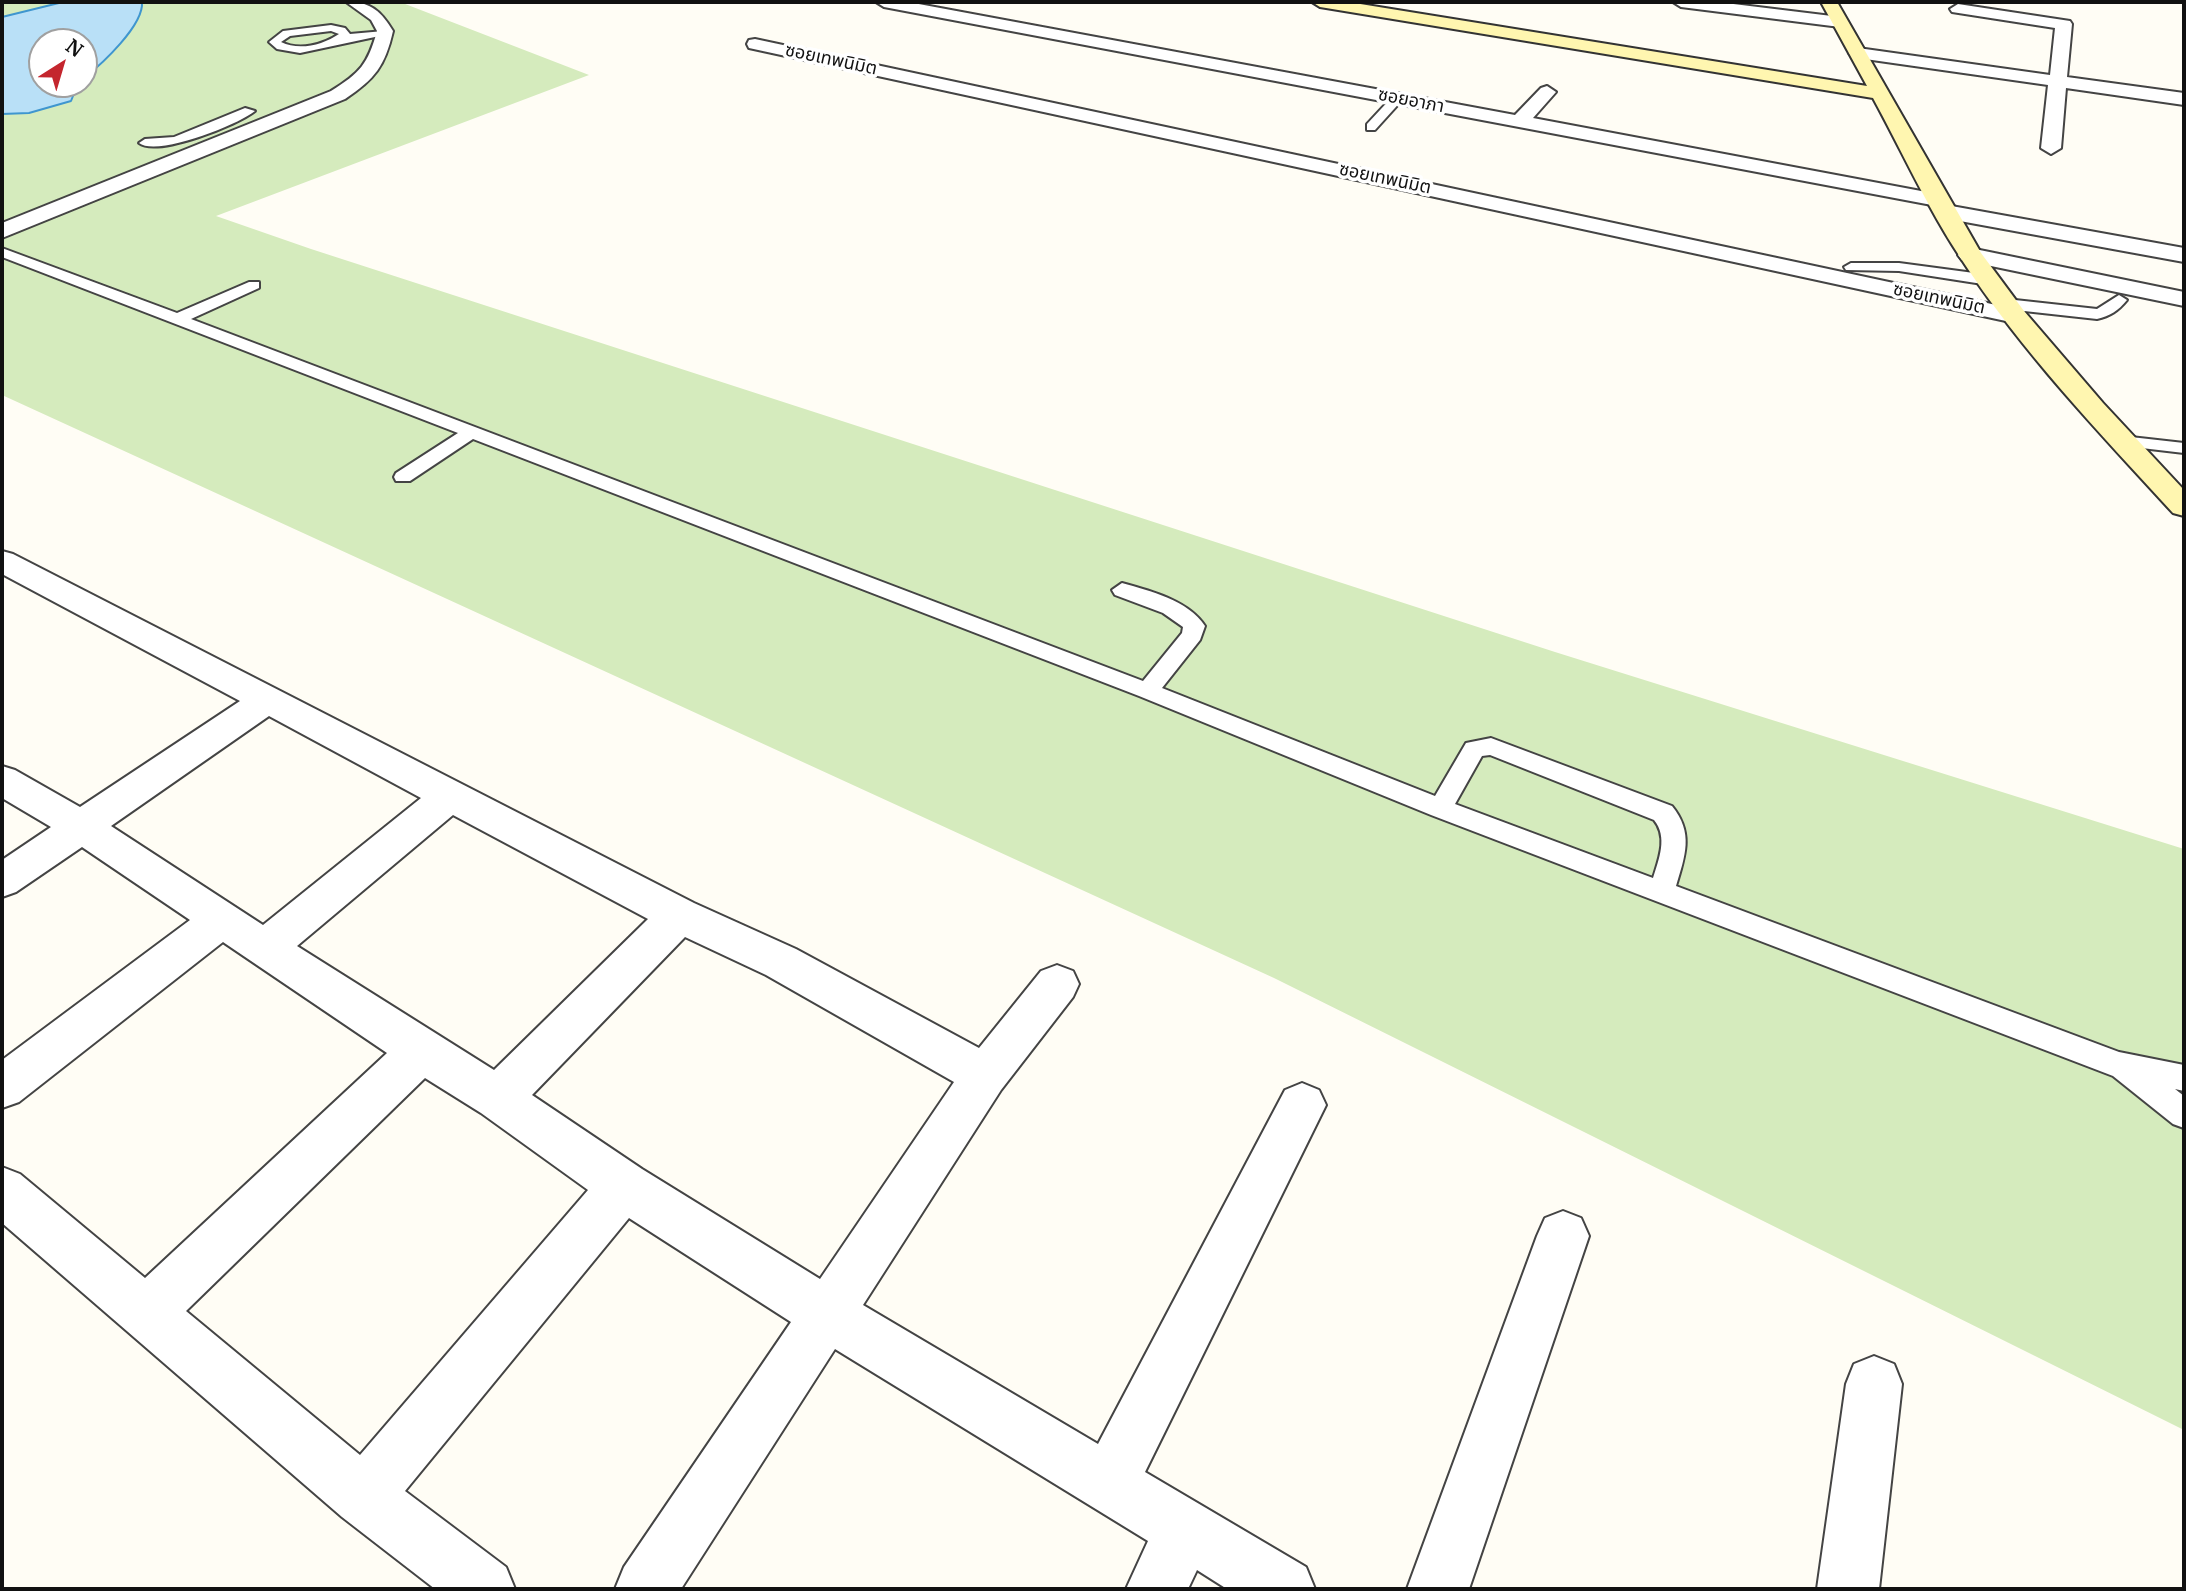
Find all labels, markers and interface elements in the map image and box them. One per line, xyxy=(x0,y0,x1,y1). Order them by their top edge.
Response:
north arrow xyxy=(28,28,98,98)
text: N xyxy=(61,34,88,62)
street label: ซอยเทพนิมิต xyxy=(783,40,879,80)
street label: ซอยอาภา xyxy=(1376,84,1446,118)
street label: ซอยเทพนิมิต xyxy=(1337,159,1433,199)
street label: ซอยเทพนิมิต xyxy=(1891,279,1987,319)

